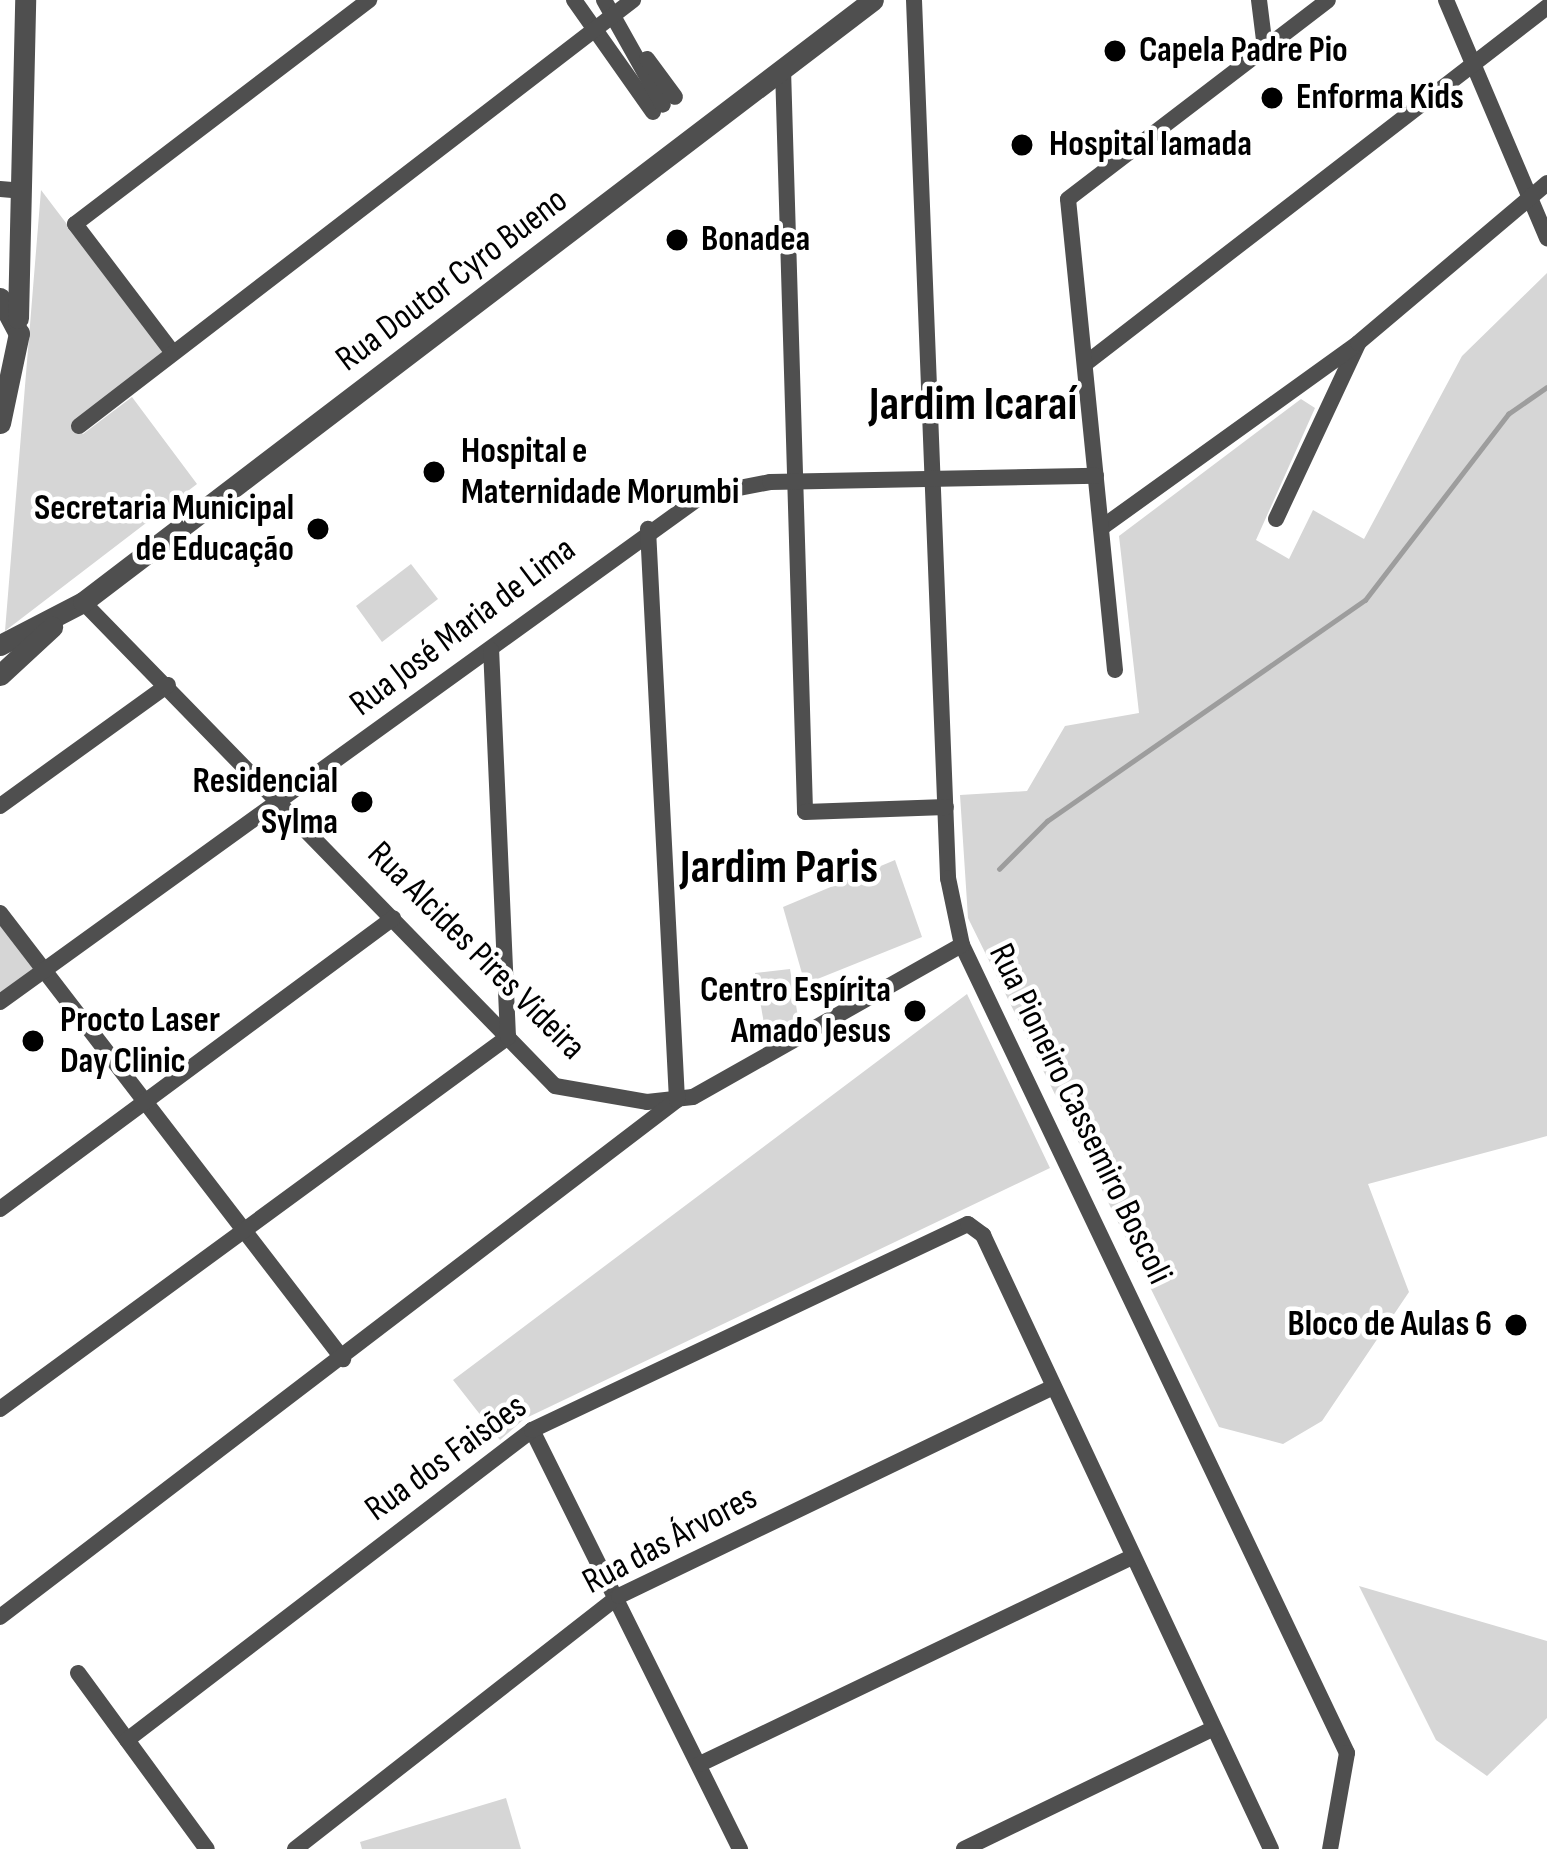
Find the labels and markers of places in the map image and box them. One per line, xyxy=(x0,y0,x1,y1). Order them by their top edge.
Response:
place label: Capela Padre Pio xyxy=(1139,29,1348,73)
marker: Capela Padre Pio xyxy=(1102,38,1128,64)
place label: Enforma Kids xyxy=(1296,76,1464,120)
marker: Enforma Kids xyxy=(1259,85,1285,111)
place label: Hospital Iamada xyxy=(1049,123,1252,167)
marker: Hospital Iamada xyxy=(1006,129,1038,161)
place label: Bonadea xyxy=(701,218,810,262)
marker: Bonadea xyxy=(664,227,690,253)
place label: Hospital e Maternidade Morumbi xyxy=(461,429,739,514)
marker: Hospital e Maternidade Morumbi xyxy=(418,456,450,488)
place label: Secretaria Municipal de Educação xyxy=(34,486,294,571)
marker: Secretaria Municipal de Educação xyxy=(305,516,331,542)
place label: Residencial Sylma xyxy=(193,759,338,844)
marker: Residencial Sylma xyxy=(349,789,375,815)
place label: Centro Espírita Amado Jesus xyxy=(700,968,891,1053)
place label: Procto Laser Day Clinic xyxy=(60,998,220,1083)
marker: Centro Espírita Amado Jesus xyxy=(902,998,928,1024)
marker: Procto Laser Day Clinic xyxy=(17,1025,49,1057)
place label: Bloco de Aulas 6 xyxy=(1288,1303,1492,1347)
marker: Bloco de Aulas 6 xyxy=(1503,1312,1529,1338)

